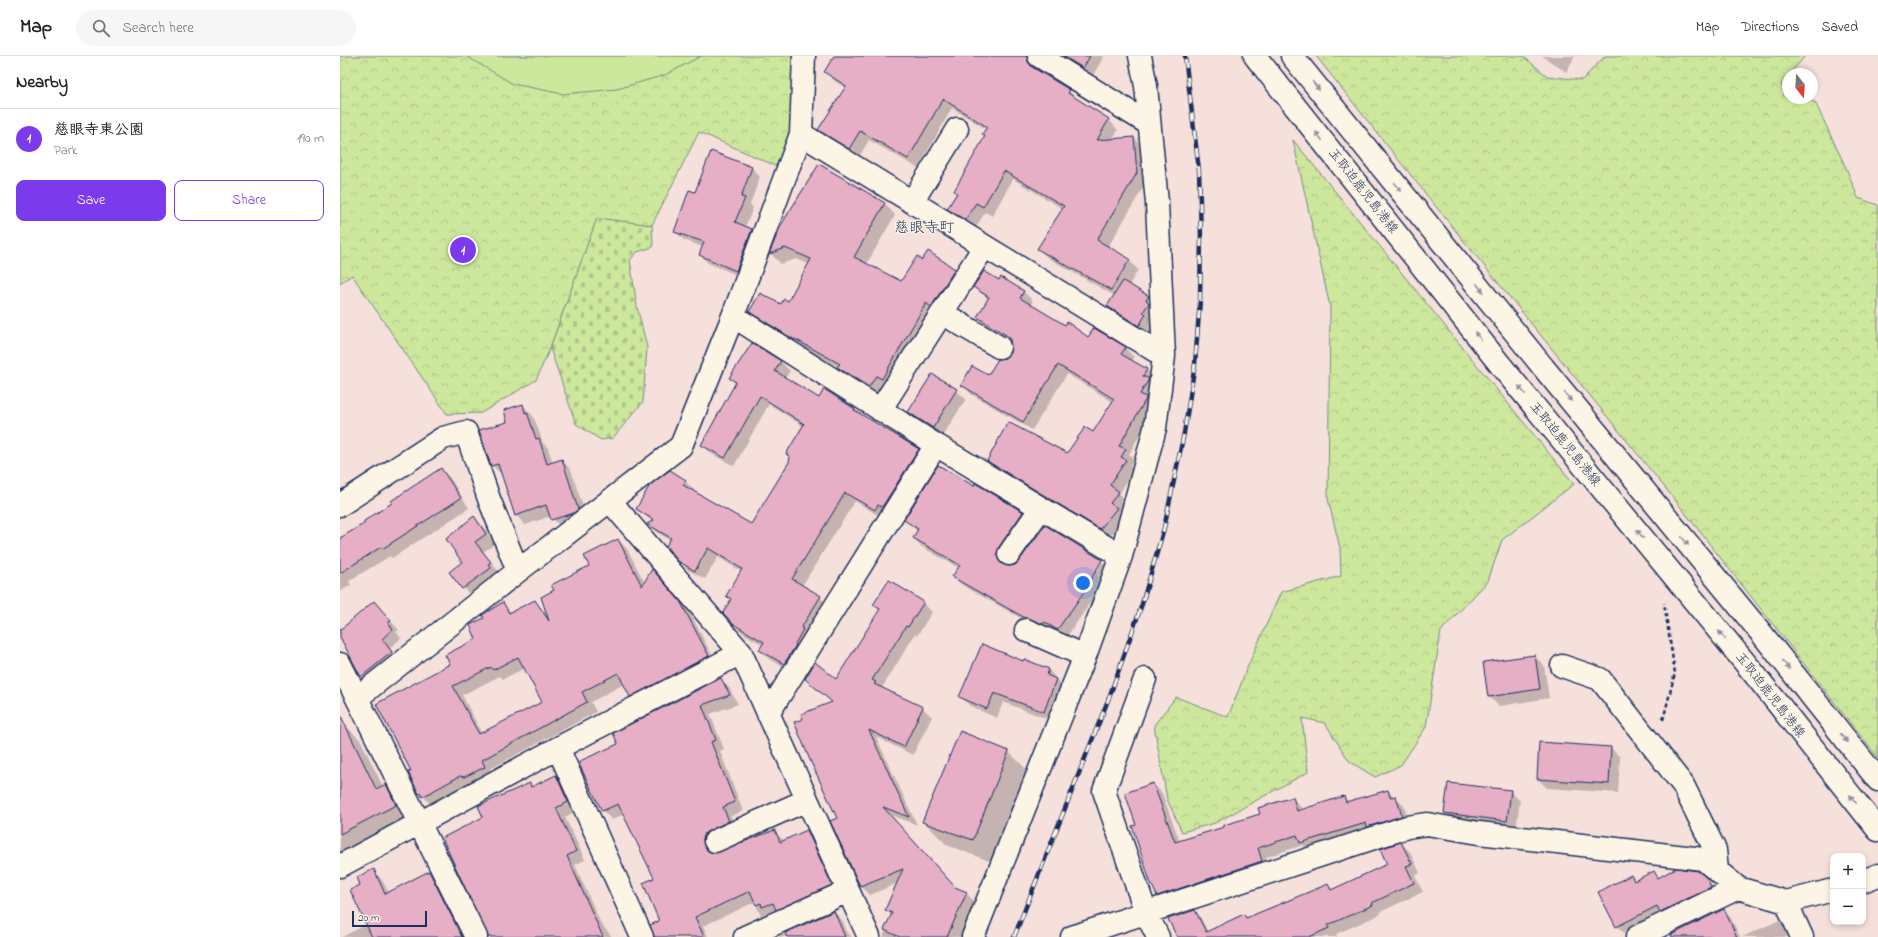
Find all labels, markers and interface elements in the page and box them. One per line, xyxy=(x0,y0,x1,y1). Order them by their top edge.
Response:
search box xyxy=(76,10,356,46)
text: Map xyxy=(20,14,52,41)
icon: search xyxy=(90,17,112,39)
text: Search here xyxy=(122,17,194,39)
text: Map xyxy=(1696,17,1719,38)
text: Directions xyxy=(1741,17,1799,38)
text: Saved xyxy=(1821,17,1858,38)
north arrow xyxy=(1782,68,1818,104)
text: Nearby xyxy=(16,70,68,95)
one-way arrow xyxy=(1312,81,1321,92)
text: 慈眼寺東公園 xyxy=(54,119,144,141)
text: 1 xyxy=(27,129,31,148)
text: 190 m xyxy=(297,129,324,148)
one-way arrow xyxy=(1315,131,1323,141)
text: Park xyxy=(54,141,78,160)
street label: 玉取迫鹿児島港線 xyxy=(1323,144,1403,239)
button: Save xyxy=(16,180,166,221)
button: Share xyxy=(174,180,324,221)
one-way arrow xyxy=(1394,182,1403,193)
district label: 慈眼寺町 xyxy=(894,217,955,239)
pin: 1 xyxy=(450,235,476,265)
one-way arrow xyxy=(1476,283,1484,294)
one-way arrow xyxy=(1474,331,1483,342)
one-way arrow xyxy=(1517,385,1526,396)
one-way arrow xyxy=(1563,391,1572,402)
street label: 玉取迫鹿児島港線 xyxy=(1525,398,1606,491)
one-way arrow xyxy=(1635,529,1644,540)
one-way arrow xyxy=(1681,536,1690,546)
your location xyxy=(1073,573,1093,593)
one-way arrow xyxy=(1718,629,1727,640)
street label: 玉取迫鹿児島港線 xyxy=(1730,648,1810,743)
one-way arrow xyxy=(1782,659,1791,670)
one-way arrow xyxy=(1840,732,1849,743)
one-way arrow xyxy=(1849,794,1858,805)
map controls xyxy=(1830,853,1866,925)
button: + xyxy=(1830,853,1866,889)
button: − xyxy=(1830,889,1866,925)
scale bar xyxy=(352,909,427,928)
text: 20 m xyxy=(358,910,380,926)

